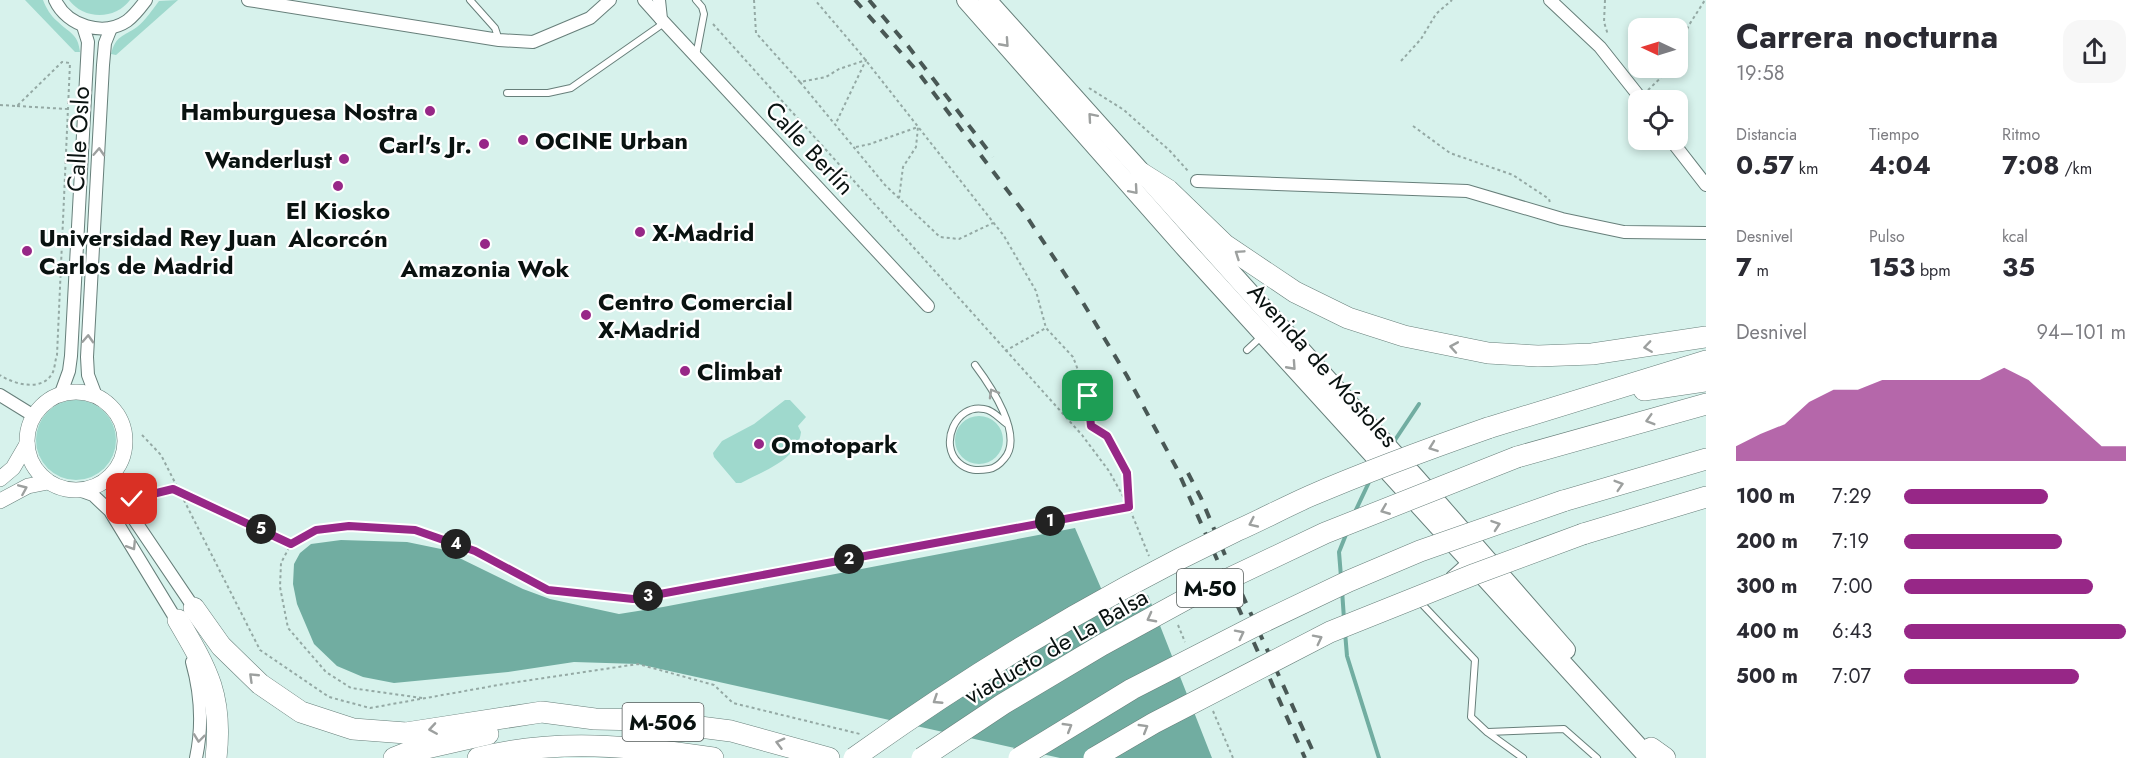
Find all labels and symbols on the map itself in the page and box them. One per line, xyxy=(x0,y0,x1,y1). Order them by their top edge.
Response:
north arrow xyxy=(1628,18,1688,78)
one-way arrow xyxy=(998,37,1009,47)
street label: Calle Oslo xyxy=(58,85,98,193)
street label: Calle Berlín xyxy=(757,93,863,203)
place label: Hamburguesa Nostra xyxy=(181,94,418,129)
marker: Hamburguesa Nostra xyxy=(423,104,437,118)
one-way arrow xyxy=(1088,113,1099,124)
place label: OCINE Urban xyxy=(535,123,688,158)
place label: Carl's Jr. xyxy=(379,127,472,162)
marker: OCINE Urban xyxy=(516,133,530,147)
marker: Carl's Jr. xyxy=(477,137,491,151)
place label: Wanderlust xyxy=(205,142,332,177)
one-way arrow xyxy=(92,148,105,157)
marker: Wanderlust xyxy=(337,152,351,166)
marker: El Kiosko Alcorcón xyxy=(331,179,345,193)
one-way arrow xyxy=(1127,183,1138,194)
place label: El Kiosko Alcorcón xyxy=(286,193,390,256)
place label: X-Madrid xyxy=(652,215,754,250)
place label: Universidad Rey Juan Carlos de Madrid xyxy=(39,220,277,283)
marker: X-Madrid xyxy=(633,225,647,239)
marker: Amazonia Wok xyxy=(478,237,492,251)
marker: Universidad Rey Juan Carlos de Madrid xyxy=(20,244,34,258)
one-way arrow xyxy=(1235,250,1246,261)
place label: Amazonia Wok xyxy=(400,251,570,286)
street label: Avenida de Móstoles xyxy=(1240,275,1406,455)
place label: Centro Comercial X-Madrid xyxy=(598,284,793,347)
marker: Centro Comercial X-Madrid xyxy=(579,308,593,322)
one-way arrow xyxy=(82,334,95,343)
one-way arrow xyxy=(1644,340,1653,352)
one-way arrow xyxy=(1450,341,1460,354)
place label: Climbat xyxy=(697,354,782,389)
one-way arrow xyxy=(1285,359,1296,370)
marker: Climbat xyxy=(678,364,692,378)
pin xyxy=(1062,370,1113,421)
one-way arrow xyxy=(989,389,1000,399)
one-way arrow xyxy=(1645,413,1656,425)
place label: Omotopark xyxy=(771,427,898,462)
marker: Omotopark xyxy=(752,437,766,451)
one-way arrow xyxy=(1428,440,1439,453)
pin xyxy=(106,473,157,524)
one-way arrow xyxy=(1613,480,1624,492)
one-way arrow xyxy=(17,484,28,496)
one-way arrow xyxy=(1380,503,1391,515)
pin: 1 xyxy=(1035,506,1065,536)
pin: 5 xyxy=(246,514,276,544)
one-way arrow xyxy=(1249,516,1260,528)
one-way arrow xyxy=(1490,519,1501,532)
pin: 4 xyxy=(441,529,471,559)
one-way arrow xyxy=(124,540,136,550)
pin: 2 xyxy=(834,544,864,574)
road number: M-50 xyxy=(1177,569,1243,607)
street label: viaducto de La Balsa xyxy=(958,579,1154,713)
pin: 3 xyxy=(633,581,663,611)
one-way arrow xyxy=(1147,611,1157,622)
one-way arrow xyxy=(1233,630,1244,641)
one-way arrow xyxy=(1311,635,1322,646)
one-way arrow xyxy=(249,673,259,684)
one-way arrow xyxy=(932,693,943,704)
road number: M-506 xyxy=(622,703,704,741)
one-way arrow xyxy=(429,722,438,734)
one-way arrow xyxy=(1062,723,1072,734)
one-way arrow xyxy=(1138,724,1148,736)
one-way arrow xyxy=(194,734,206,743)
one-way arrow xyxy=(775,738,785,751)

